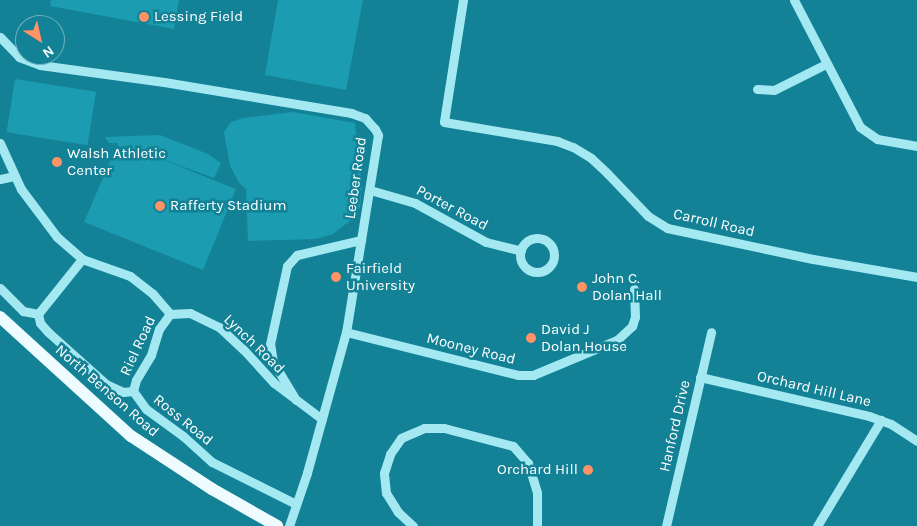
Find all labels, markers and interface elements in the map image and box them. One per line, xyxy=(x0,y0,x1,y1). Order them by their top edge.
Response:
place label: Lessing Field xyxy=(154,8,243,26)
marker: Lessing Field xyxy=(138,11,150,23)
north arrow xyxy=(15,15,65,65)
text: N xyxy=(39,42,57,62)
street label: Leeber Road xyxy=(341,136,371,220)
place label: Walsh Athletic Center xyxy=(67,144,166,179)
marker: Walsh Athletic Center xyxy=(51,156,63,168)
street label: Porter Road xyxy=(413,182,491,234)
place label: Rafferty Stadium xyxy=(170,197,286,215)
marker: Rafferty Stadium xyxy=(154,200,166,212)
street label: Carroll Road xyxy=(672,205,756,241)
place label: Fairfield University xyxy=(346,259,415,294)
place label: John C. Dolan Hall xyxy=(592,269,662,304)
marker: Fairfield University xyxy=(330,271,342,283)
marker: John C. Dolan Hall xyxy=(576,281,588,293)
street label: Lynch Road xyxy=(220,311,288,377)
street label: Riel Road xyxy=(116,313,160,379)
place label: David J Dolan House xyxy=(541,320,627,355)
street label: Mooney Road xyxy=(425,329,517,369)
marker: David J Dolan House xyxy=(525,332,537,344)
street label: North Benson Road xyxy=(51,341,163,441)
street label: Orchard Hill Lane xyxy=(755,367,873,411)
street label: Hanford Drive xyxy=(656,378,694,474)
street label: Ross Road xyxy=(150,391,216,449)
place label: Orchard Hill xyxy=(497,461,578,479)
marker: Orchard Hill xyxy=(582,464,594,476)

